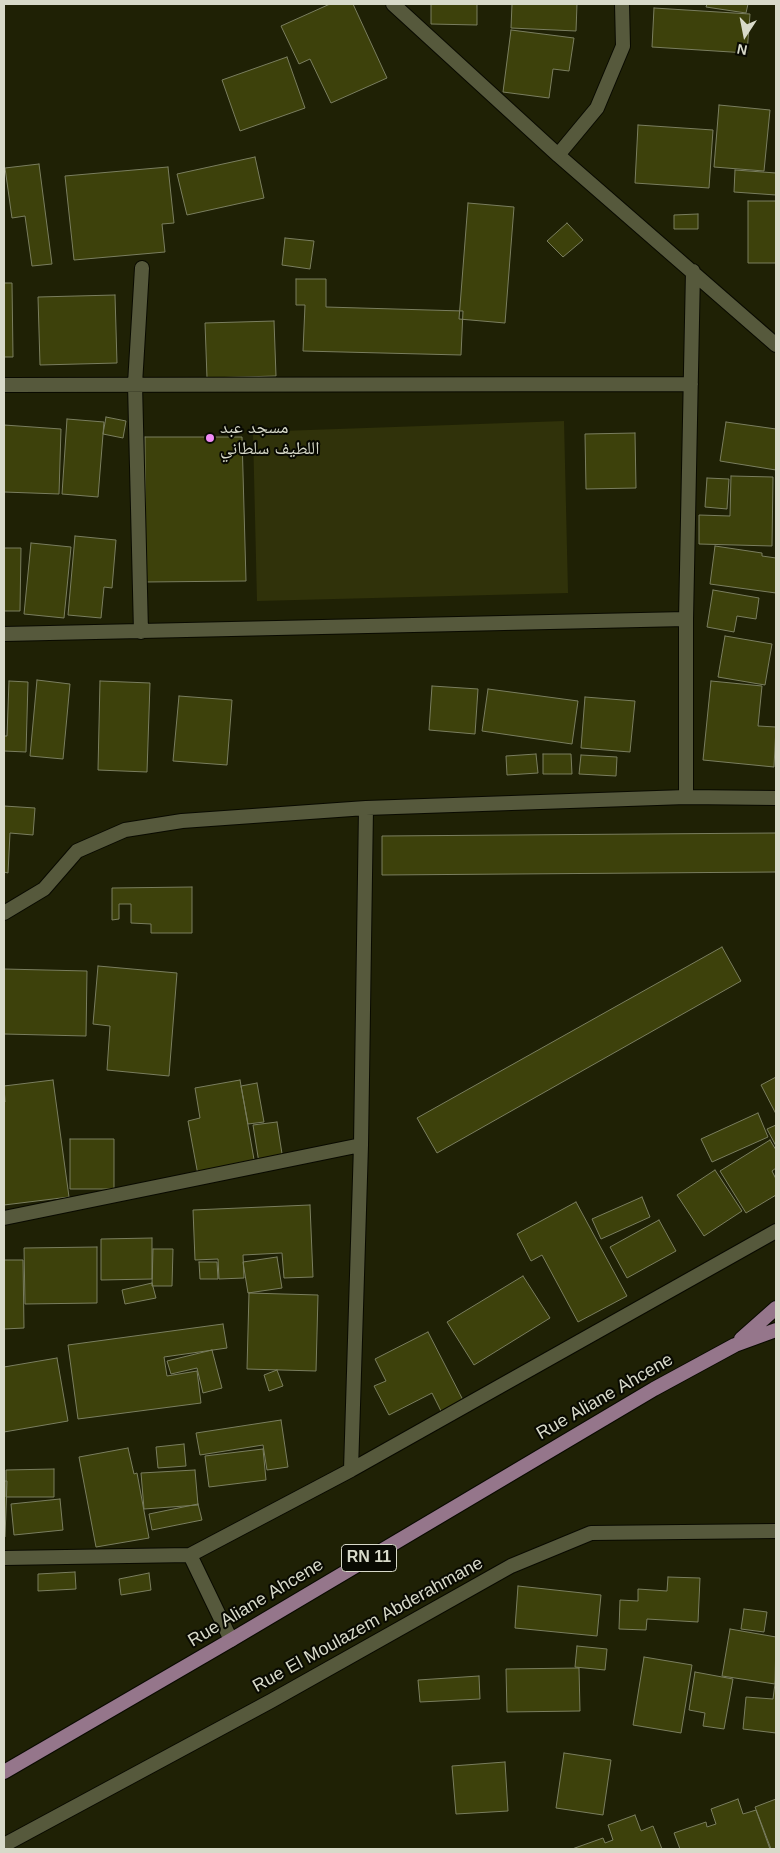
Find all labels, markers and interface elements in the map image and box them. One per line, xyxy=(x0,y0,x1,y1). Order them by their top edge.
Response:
north arrow xyxy=(720,10,770,60)
text: N xyxy=(736,41,749,59)
place label: مسجد عبد اللطيف سلطاني xyxy=(220,417,319,459)
marker: مسجد عبد اللطيف سلطاني xyxy=(204,432,216,444)
street label: Rue Aliane Ahcene xyxy=(533,1349,677,1445)
road number: RN 11 xyxy=(342,1545,396,1572)
street label: Rue El Moulazem Abderahmane xyxy=(249,1552,487,1698)
street label: Rue Aliane Ahcene xyxy=(184,1554,328,1652)

